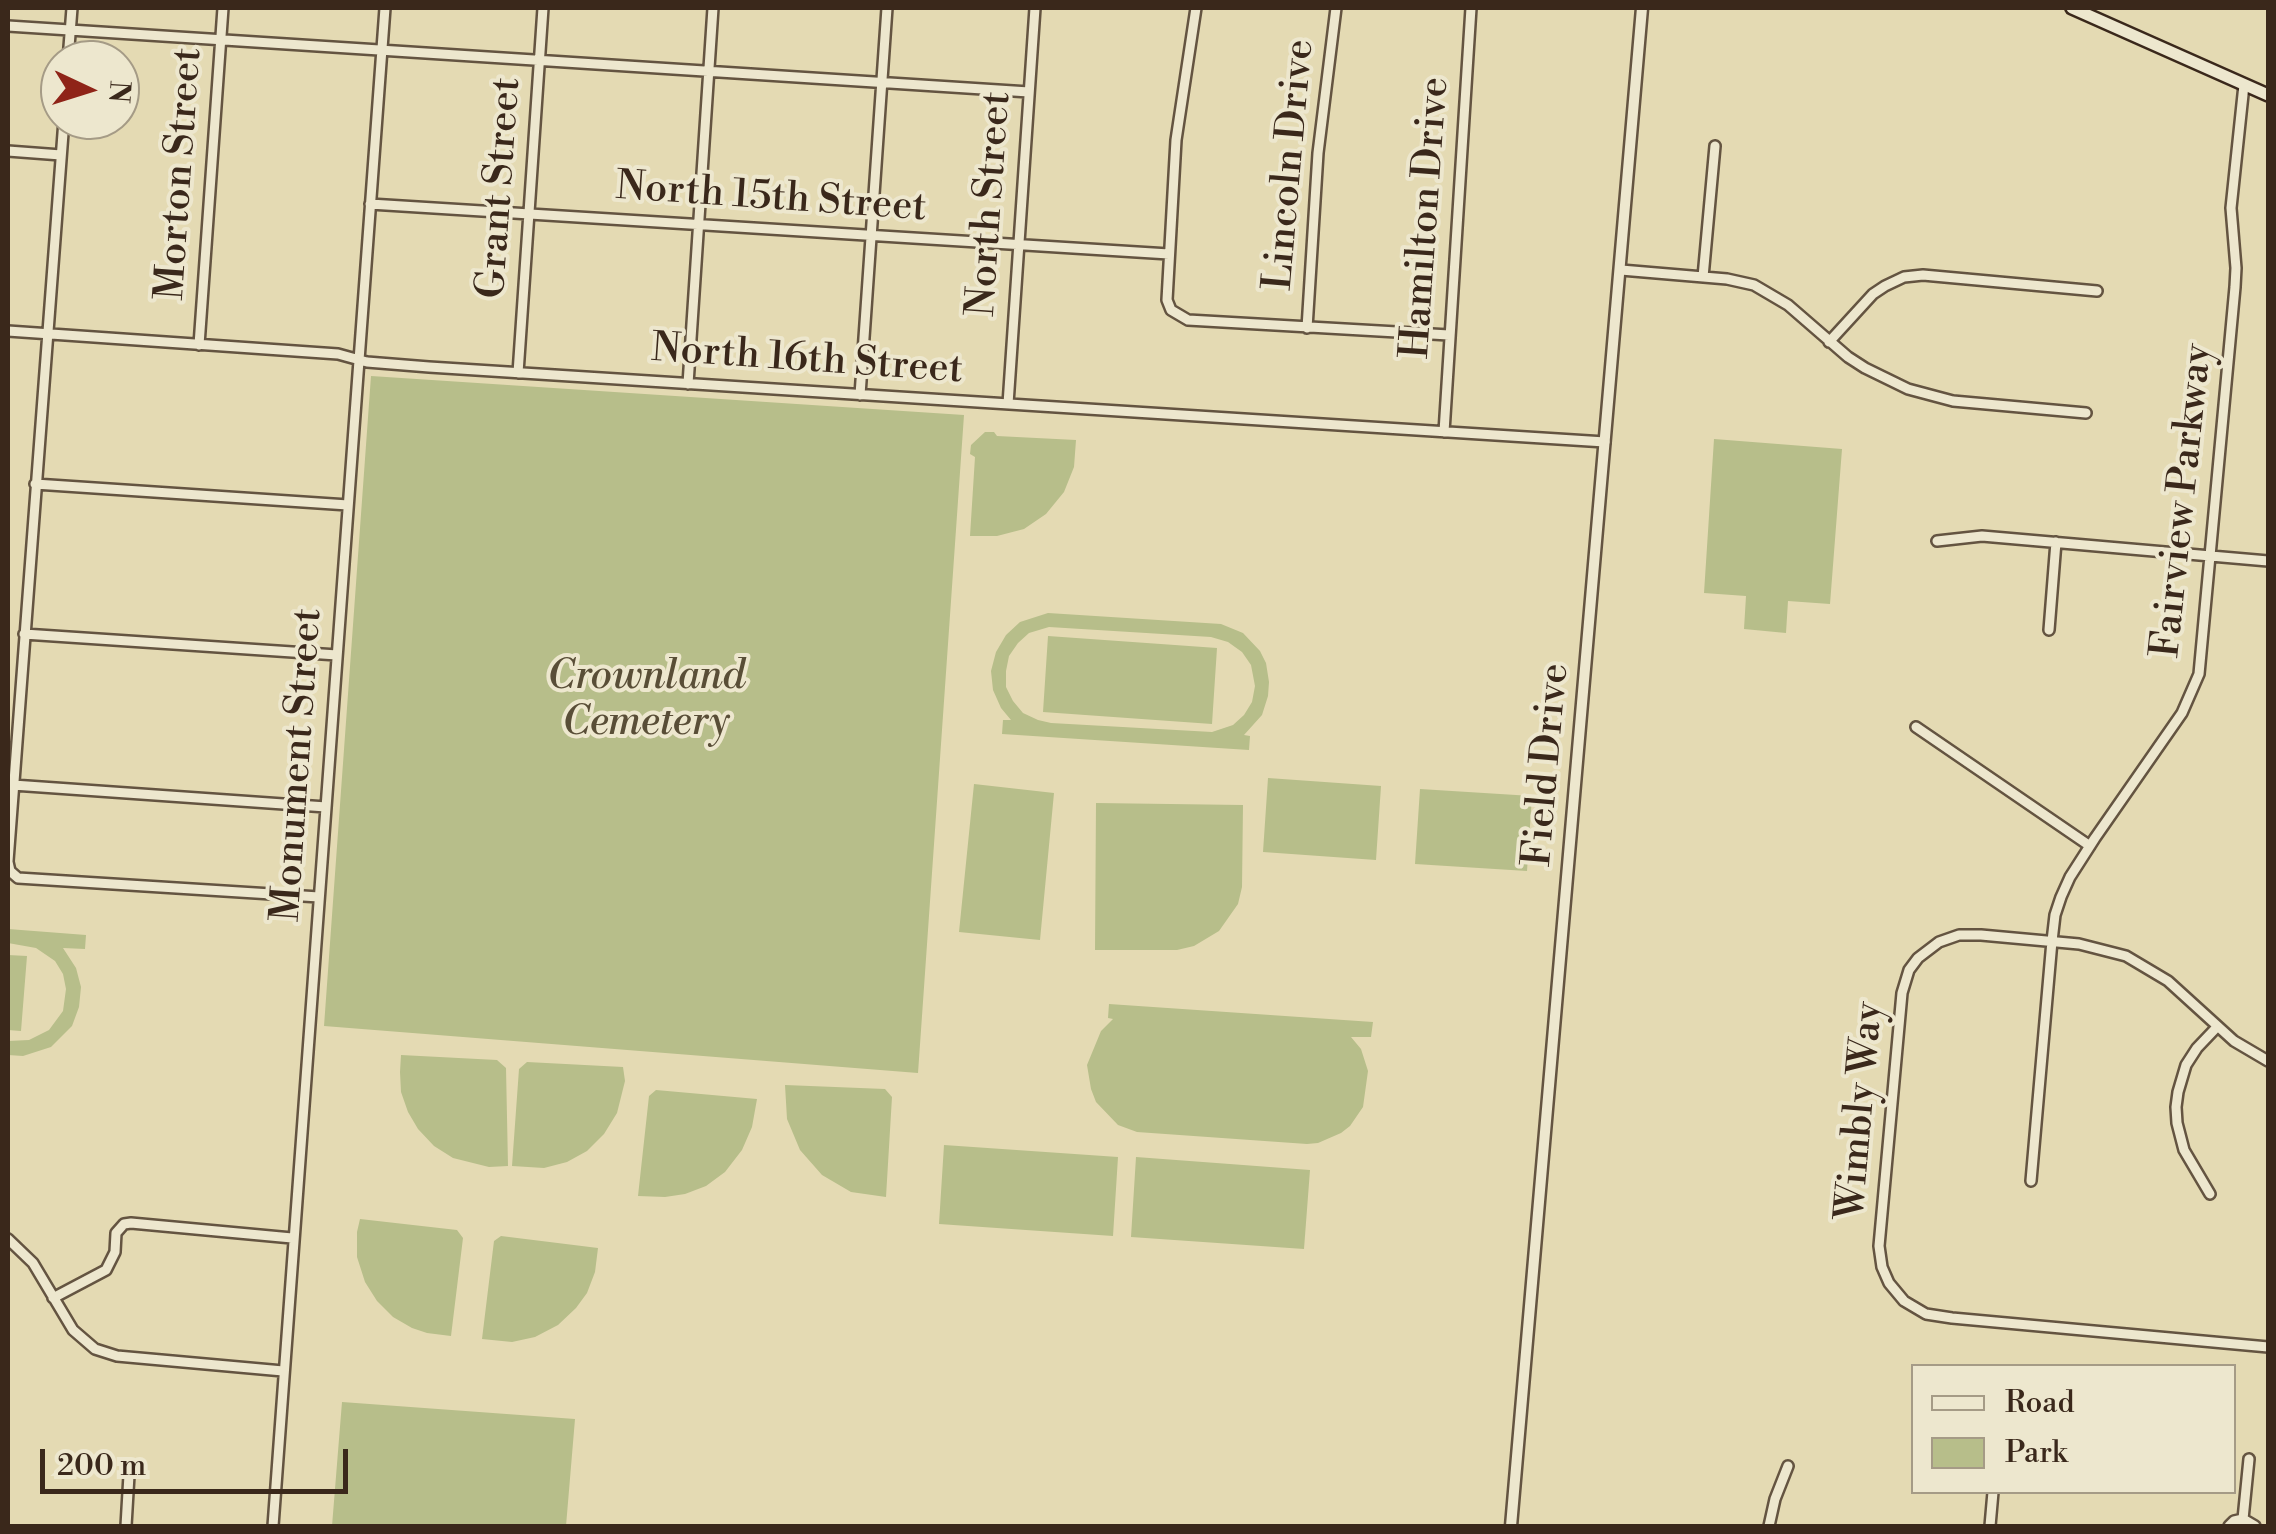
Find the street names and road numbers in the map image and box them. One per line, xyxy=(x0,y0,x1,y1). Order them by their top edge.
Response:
street label: Lincoln Drive xyxy=(1256,37,1326,293)
street label: Morton Street xyxy=(148,46,214,302)
street label: Hamilton Drive xyxy=(1393,75,1461,361)
street label: Grant Street xyxy=(469,76,533,300)
street label: North Street xyxy=(959,90,1023,318)
street label: North 15th Street xyxy=(614,164,928,234)
street label: North 16th Street xyxy=(650,326,964,396)
street label: Fairview Parkway xyxy=(2144,342,2224,660)
street label: Monument Street xyxy=(264,606,334,924)
street label: Field Drive xyxy=(1515,661,1581,869)
street label: Wimbly Way xyxy=(1829,1000,1895,1222)

